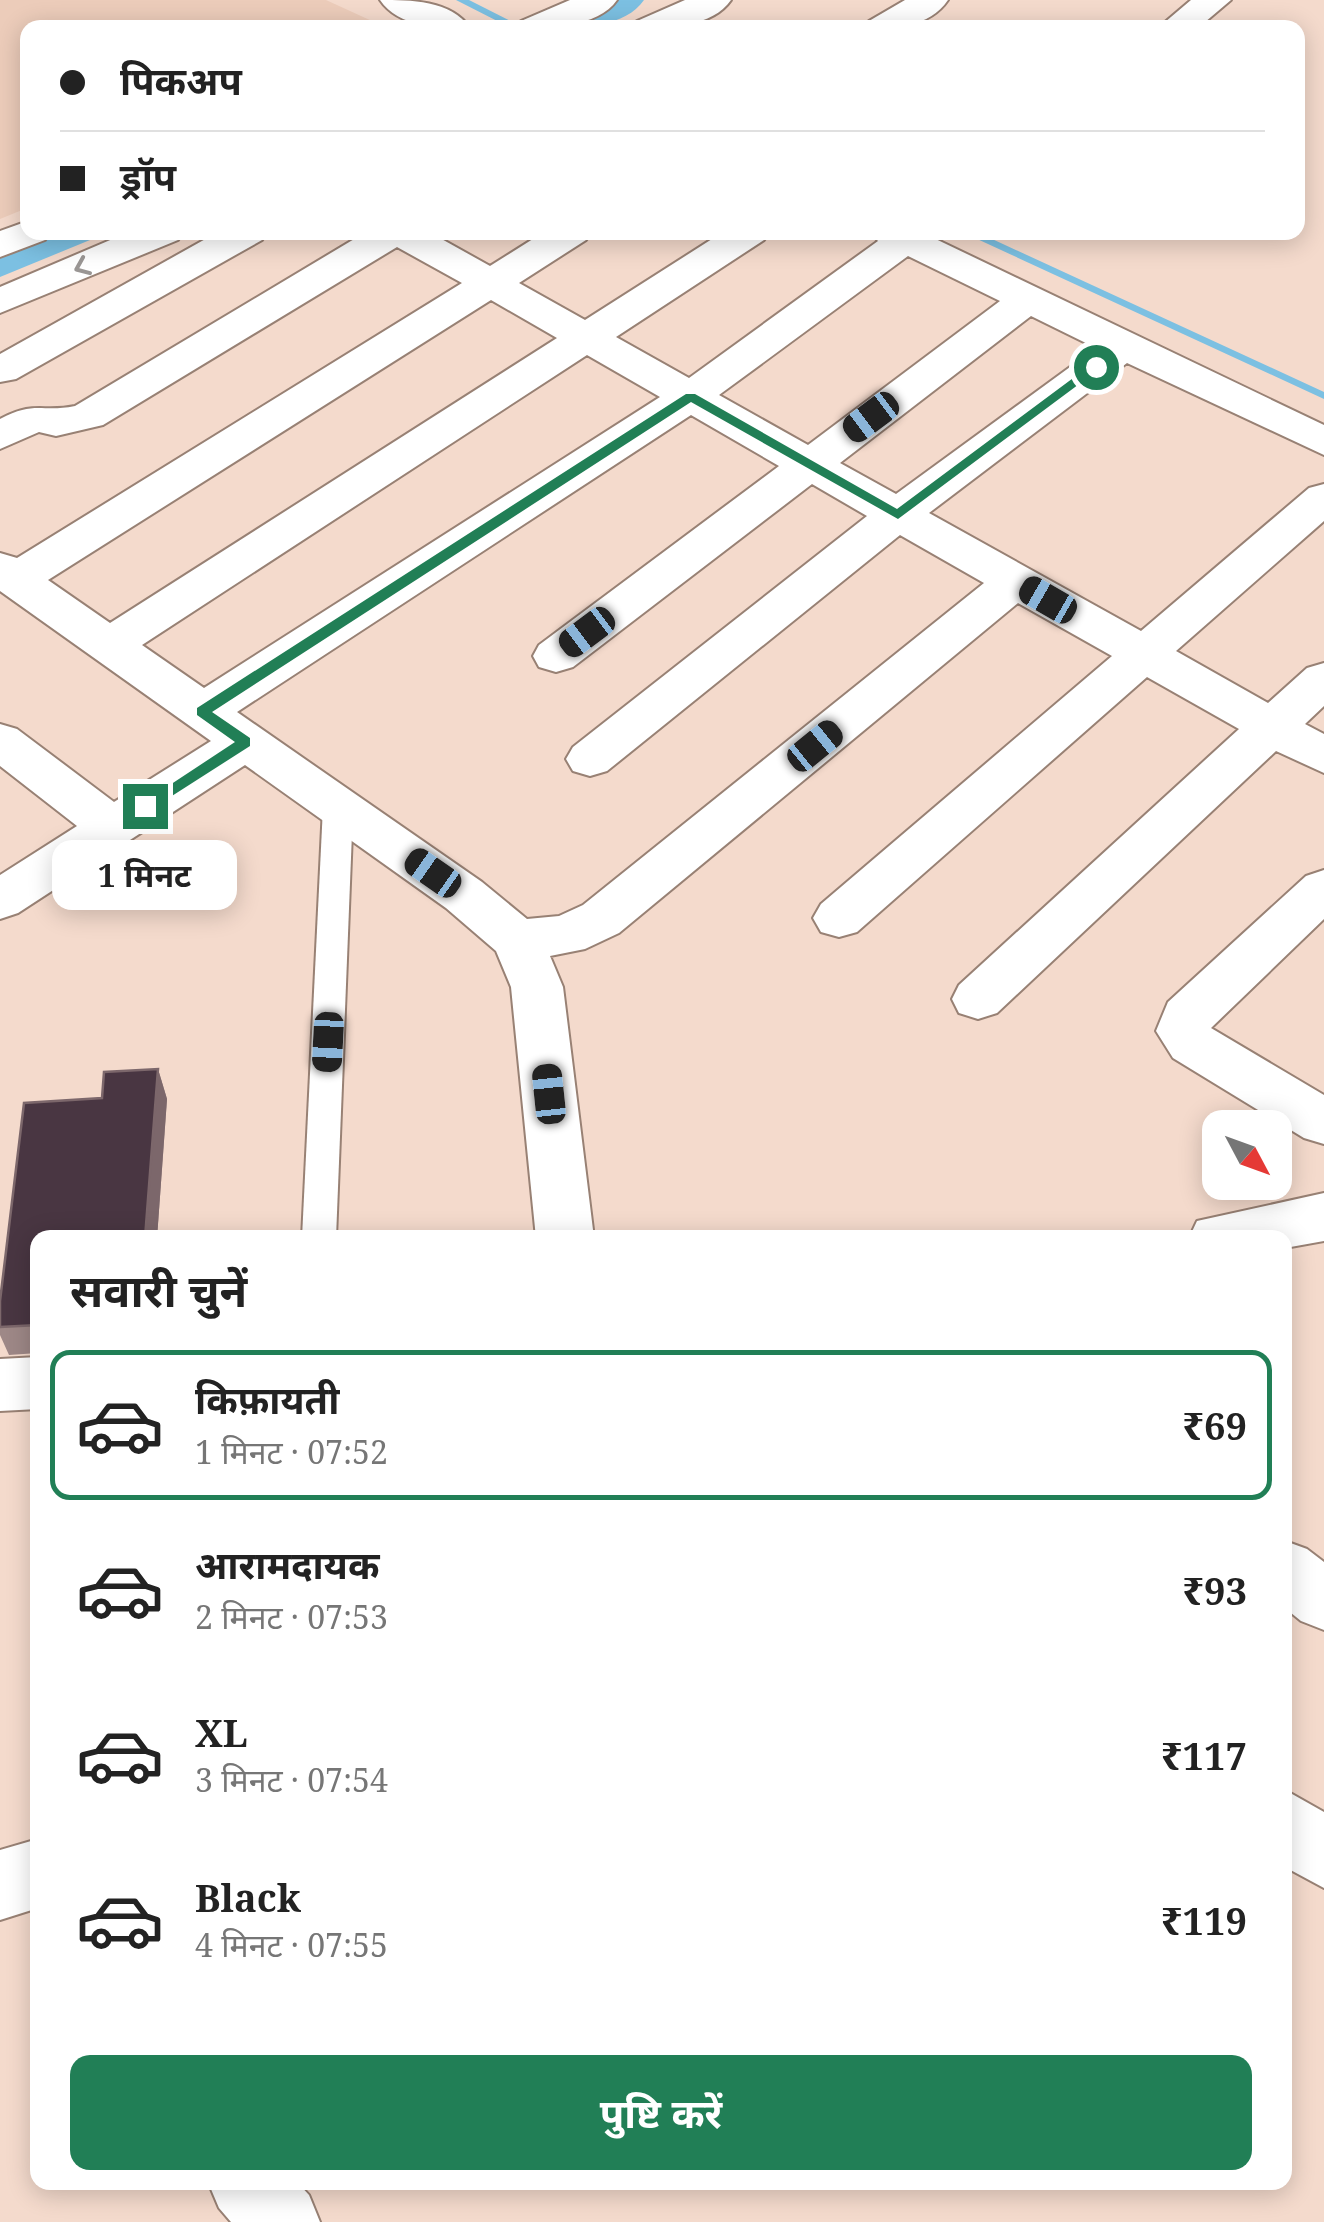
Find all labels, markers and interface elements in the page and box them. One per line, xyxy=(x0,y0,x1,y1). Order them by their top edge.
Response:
text: पिकअप xyxy=(120,54,242,106)
text: ड्रॉप xyxy=(120,150,176,202)
one-way arrow xyxy=(74,255,92,275)
route start xyxy=(1074,345,1119,390)
car xyxy=(838,387,904,447)
car xyxy=(1015,572,1081,628)
car xyxy=(554,602,620,662)
car xyxy=(782,715,848,777)
route end xyxy=(123,784,168,829)
callout: 1 मिनट xyxy=(52,841,238,911)
car xyxy=(400,844,466,902)
text: 1 मिनट xyxy=(98,853,191,896)
car xyxy=(311,1011,345,1073)
car xyxy=(531,1063,567,1125)
north arrow xyxy=(1202,1110,1292,1200)
map controls xyxy=(1202,1110,1292,1200)
text: सवारी चुनें xyxy=(70,1259,247,1320)
text: किफ़ायती xyxy=(195,1373,339,1425)
icon: car xyxy=(75,1380,165,1470)
text: ₹69 xyxy=(1183,1399,1247,1451)
text: 1 मिनट · 07:52 xyxy=(195,1430,388,1473)
text: आरामदायक xyxy=(195,1538,379,1590)
icon: car xyxy=(75,1545,165,1635)
text: ₹93 xyxy=(1183,1564,1247,1616)
text: 2 मिनट · 07:53 xyxy=(195,1595,388,1638)
text: XL xyxy=(195,1706,248,1758)
icon: car xyxy=(75,1710,165,1800)
text: ₹117 xyxy=(1161,1729,1247,1781)
text: 3 मिनट · 07:54 xyxy=(195,1758,388,1801)
text: Black xyxy=(195,1871,301,1923)
icon: car xyxy=(75,1875,165,1965)
text: ₹119 xyxy=(1161,1894,1247,1946)
text: 4 मिनट · 07:55 xyxy=(195,1923,388,1966)
button: पुष्टि करें xyxy=(70,2055,1252,2170)

